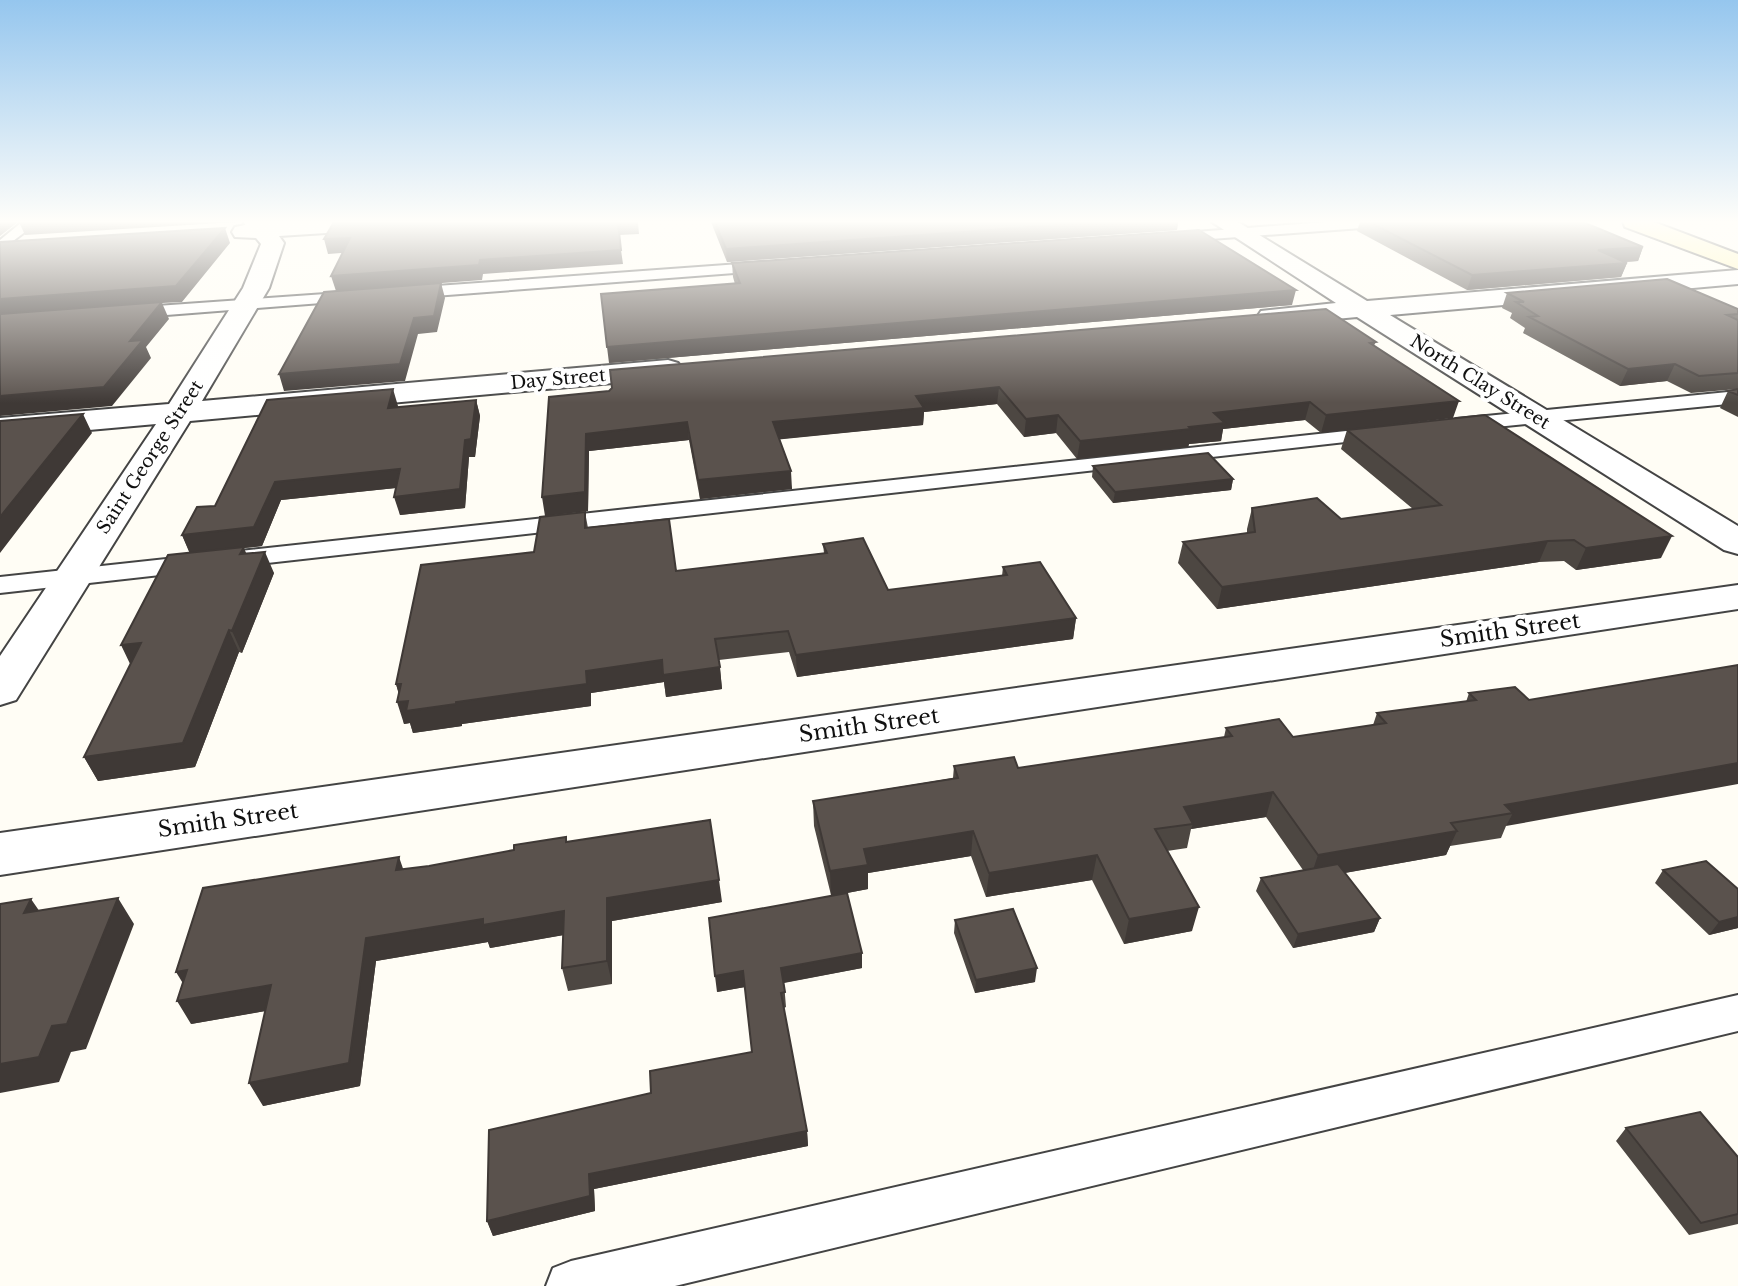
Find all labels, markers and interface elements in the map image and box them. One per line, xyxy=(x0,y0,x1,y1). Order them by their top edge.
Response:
street label: North Clay Street xyxy=(1406,330,1554,434)
street label: Day Street xyxy=(509,364,607,394)
street label: Saint George Street xyxy=(92,376,208,538)
street label: Smith Street xyxy=(1438,607,1582,653)
street label: Smith Street xyxy=(797,702,941,748)
street label: Smith Street xyxy=(156,797,300,843)

